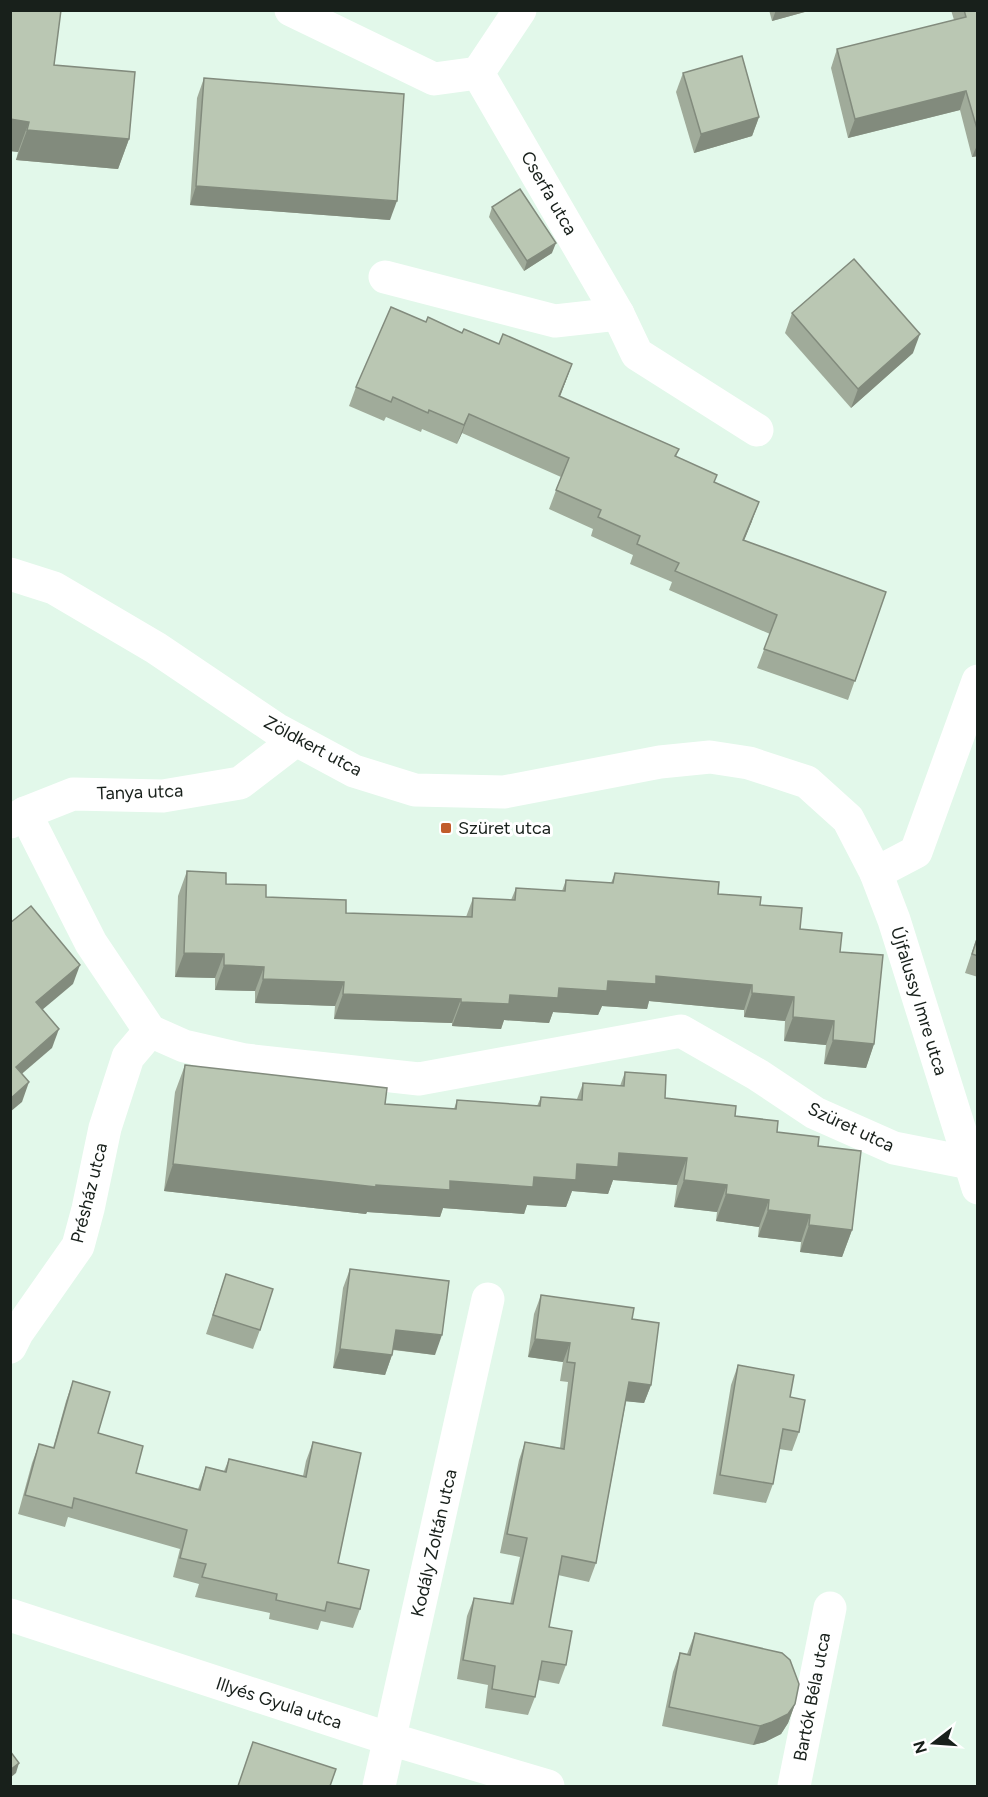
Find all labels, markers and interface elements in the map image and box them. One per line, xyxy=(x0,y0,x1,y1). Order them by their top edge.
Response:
street label: Cserfa utca xyxy=(516,147,582,239)
street label: Zöldkert utca xyxy=(260,711,366,781)
street label: Tanya utca xyxy=(96,779,184,805)
place label: Szüret utca xyxy=(458,817,551,839)
marker: Szüret utca xyxy=(439,821,453,835)
street label: Újfalussy Imre utca xyxy=(886,924,952,1078)
street label: Szüret utca xyxy=(804,1097,898,1157)
street label: Présház utca xyxy=(66,1140,112,1246)
street label: Kodály Zoltán utca xyxy=(406,1467,462,1619)
street label: Bartók Béla utca xyxy=(789,1631,835,1763)
street label: Illyés Gyula utca xyxy=(213,1672,345,1734)
north arrow xyxy=(904,1713,964,1773)
text: N xyxy=(909,1739,931,1756)

